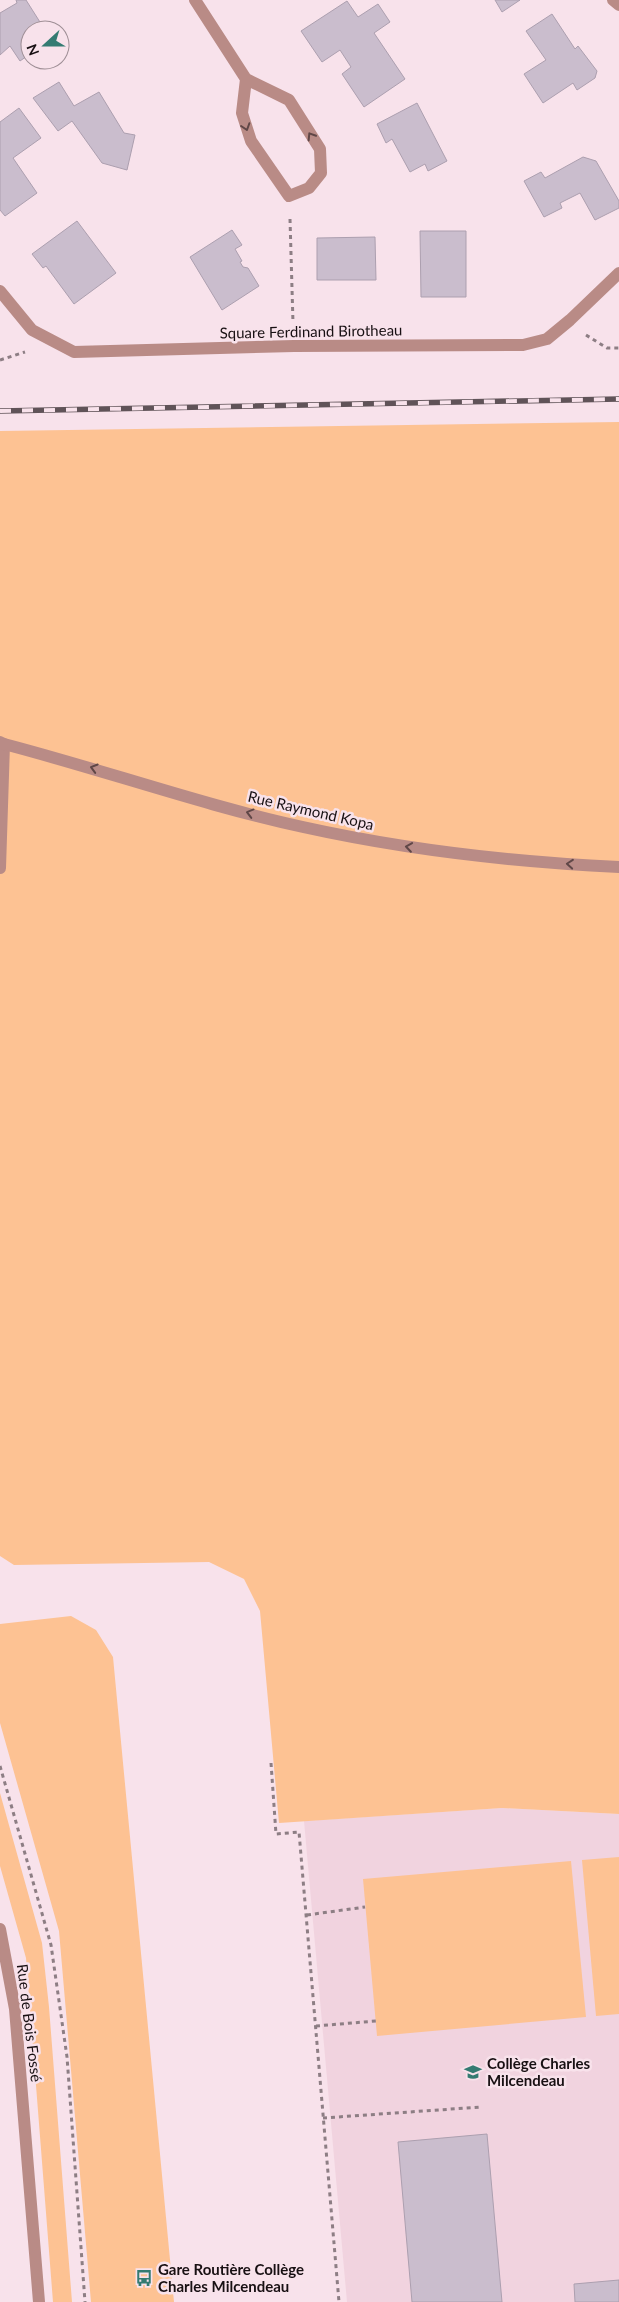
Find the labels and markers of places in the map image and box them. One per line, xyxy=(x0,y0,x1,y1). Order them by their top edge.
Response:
place label: Collège Charles Milcendeau xyxy=(487,2054,591,2089)
school or university icon: Collège Charles Milcendeau xyxy=(463,2062,483,2082)
place label: Gare Routière Collège Charles Milcendeau xyxy=(158,2260,304,2295)
bus stop icon: Gare Routière Collège Charles Milcendeau xyxy=(134,2268,154,2288)

